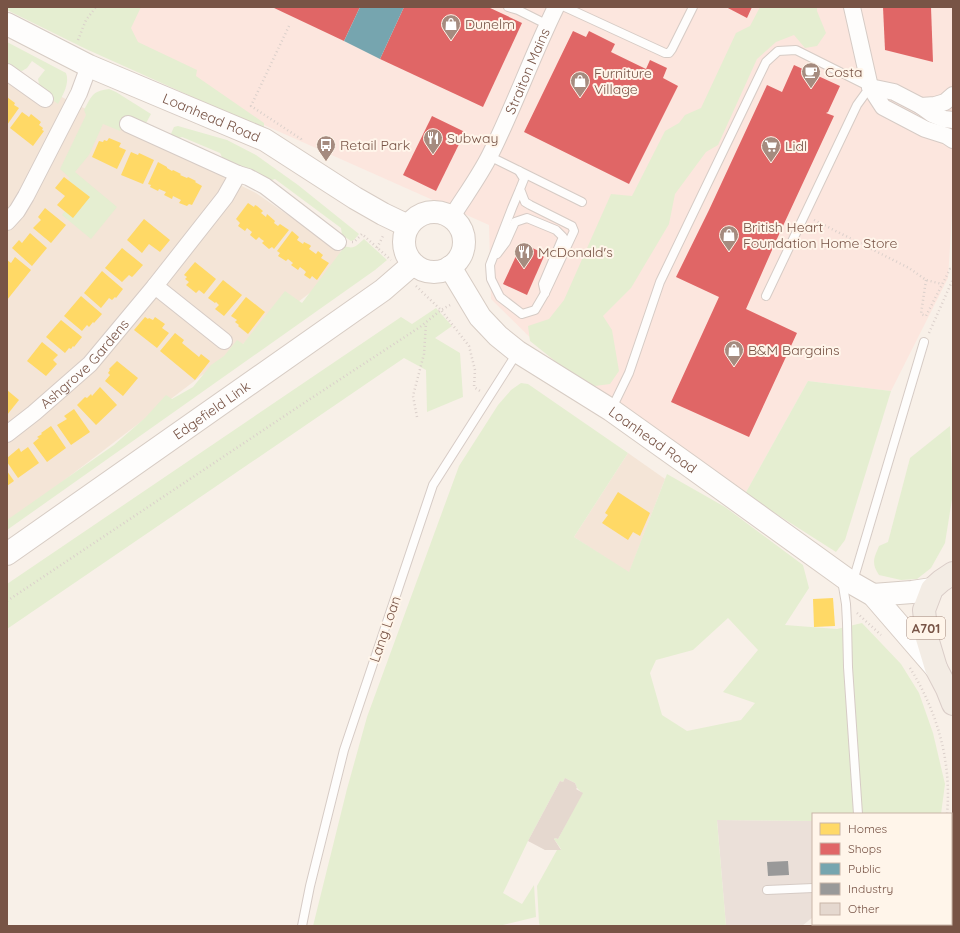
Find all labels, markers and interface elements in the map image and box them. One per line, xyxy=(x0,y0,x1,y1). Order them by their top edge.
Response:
shop icon: Dunelm xyxy=(440,13,462,41)
place label: Dunelm xyxy=(465,15,515,33)
street label: Straiton Mains xyxy=(501,25,554,117)
cafe icon: Costa xyxy=(800,61,822,89)
place label: Costa xyxy=(825,63,862,81)
place label: Furniture Village xyxy=(594,64,652,98)
shop icon: Furniture Village xyxy=(569,70,591,98)
street label: Loanhead Road xyxy=(160,89,263,146)
restaurant icon: Subway xyxy=(422,127,444,155)
place label: Subway xyxy=(447,129,498,147)
bus stop icon: Retail Park xyxy=(315,134,337,162)
supermarket icon: Lidl xyxy=(760,135,782,163)
place label: Retail Park xyxy=(340,136,410,154)
place label: Lidl xyxy=(785,137,807,155)
place label: British Heart Foundation Home Store xyxy=(743,218,897,252)
shop icon: British Heart Foundation Home Store xyxy=(718,224,740,252)
restaurant icon: McDonald's xyxy=(513,241,535,269)
place label: McDonald's xyxy=(538,243,613,261)
street label: Ashgrove Gardens xyxy=(36,315,133,413)
shop icon: B&M Bargains xyxy=(723,339,745,367)
place label: B&M Bargains xyxy=(748,341,840,359)
street label: Edgefield Link xyxy=(170,377,254,444)
street label: Loanhead Road xyxy=(605,402,700,477)
street label: Lang Loan xyxy=(365,593,405,665)
road number: A701 xyxy=(907,617,945,639)
legend xyxy=(812,813,952,925)
text: Homes xyxy=(848,821,888,836)
text: Shops xyxy=(848,841,882,856)
text: Public xyxy=(848,861,881,876)
text: Industry xyxy=(848,881,893,896)
text: Other xyxy=(848,901,880,916)

